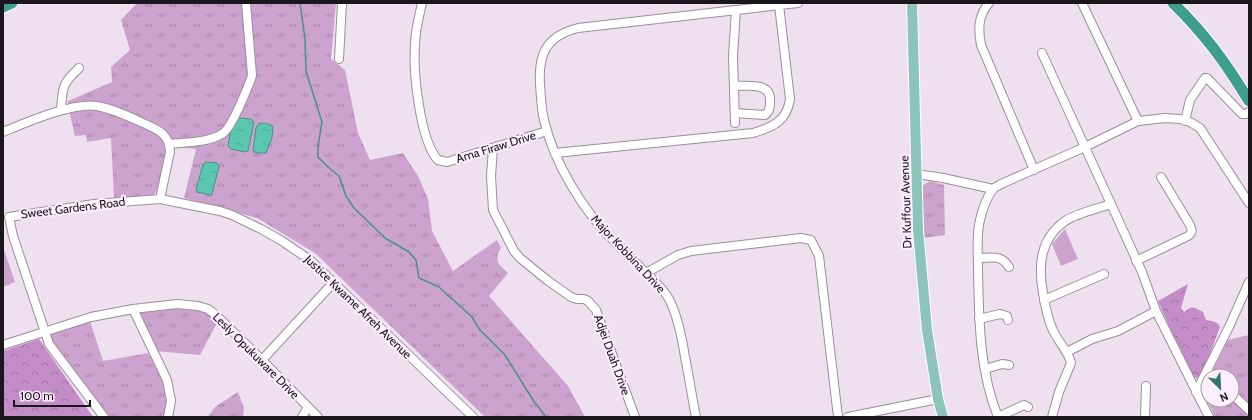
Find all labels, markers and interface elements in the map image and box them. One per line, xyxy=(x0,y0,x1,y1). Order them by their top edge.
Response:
street label: Ama Firaw Drive xyxy=(454,127,538,166)
street label: Dr Kuffour Avenue xyxy=(896,155,915,249)
street label: Sweet Gardens Road xyxy=(20,194,126,221)
street label: Major Kobbina Drive xyxy=(588,211,669,296)
street label: Justice Kwame Afreh Avenue xyxy=(301,251,415,362)
street label: Lesly Opukuware Drive xyxy=(210,309,303,402)
street label: Adjei Duah Drive xyxy=(591,312,634,397)
north arrow xyxy=(1200,368,1240,408)
scale bar xyxy=(14,382,90,408)
text: 100 m xyxy=(20,388,54,403)
text: N xyxy=(1218,389,1230,405)

